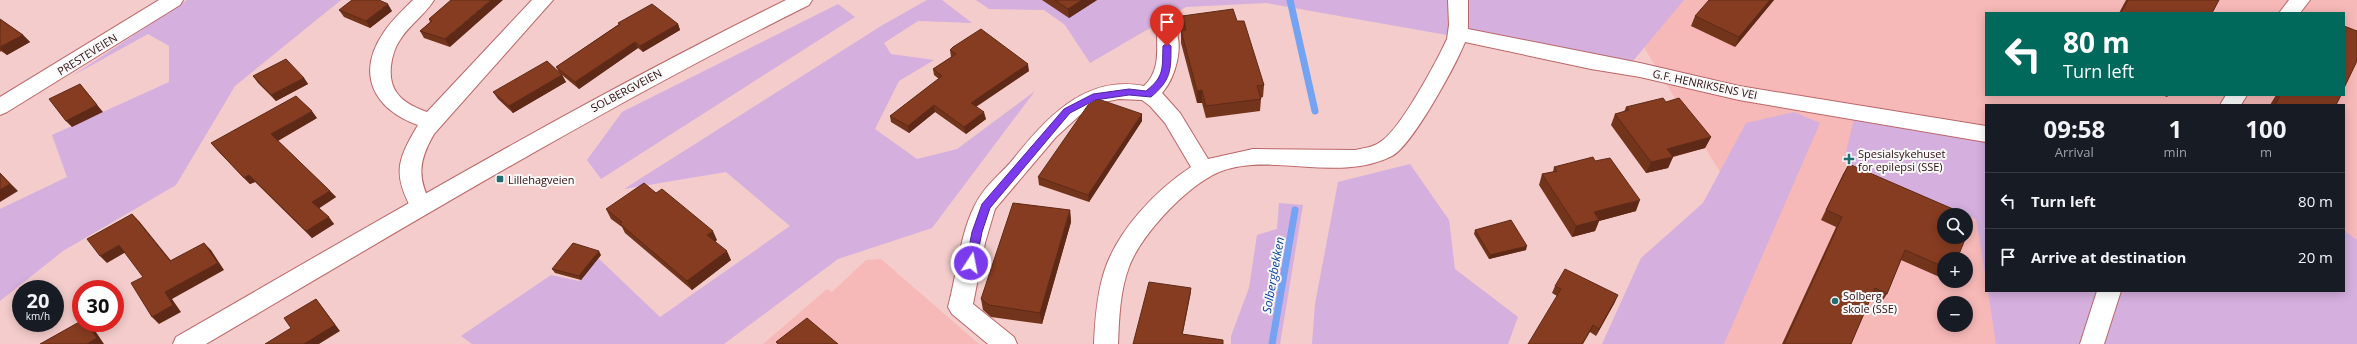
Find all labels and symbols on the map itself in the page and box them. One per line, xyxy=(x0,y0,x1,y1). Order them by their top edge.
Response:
pin xyxy=(1150,5,1184,46)
street label: PRESTEVEIEN xyxy=(54,30,120,78)
street label: SOLBERGVEIEN xyxy=(588,65,664,115)
street label: G.F. HENRIKSENS VEI xyxy=(1651,66,1759,102)
place label: Spesialsykehuset for epilepsi (SSE) xyxy=(1858,146,1945,174)
marker: Spesialsykehuset for epilepsi (SSE) xyxy=(1843,153,1855,165)
place label: Lillehagveien xyxy=(508,172,574,187)
marker: Lillehagveien xyxy=(495,174,505,184)
water label: Solbergbekken xyxy=(1258,235,1288,315)
position arrow xyxy=(950,242,992,284)
speed limit sign: 30 xyxy=(72,280,124,332)
place label: Solberg skole (SSE) xyxy=(1843,288,1897,316)
marker: Solberg skole (SSE) xyxy=(1830,296,1840,306)

